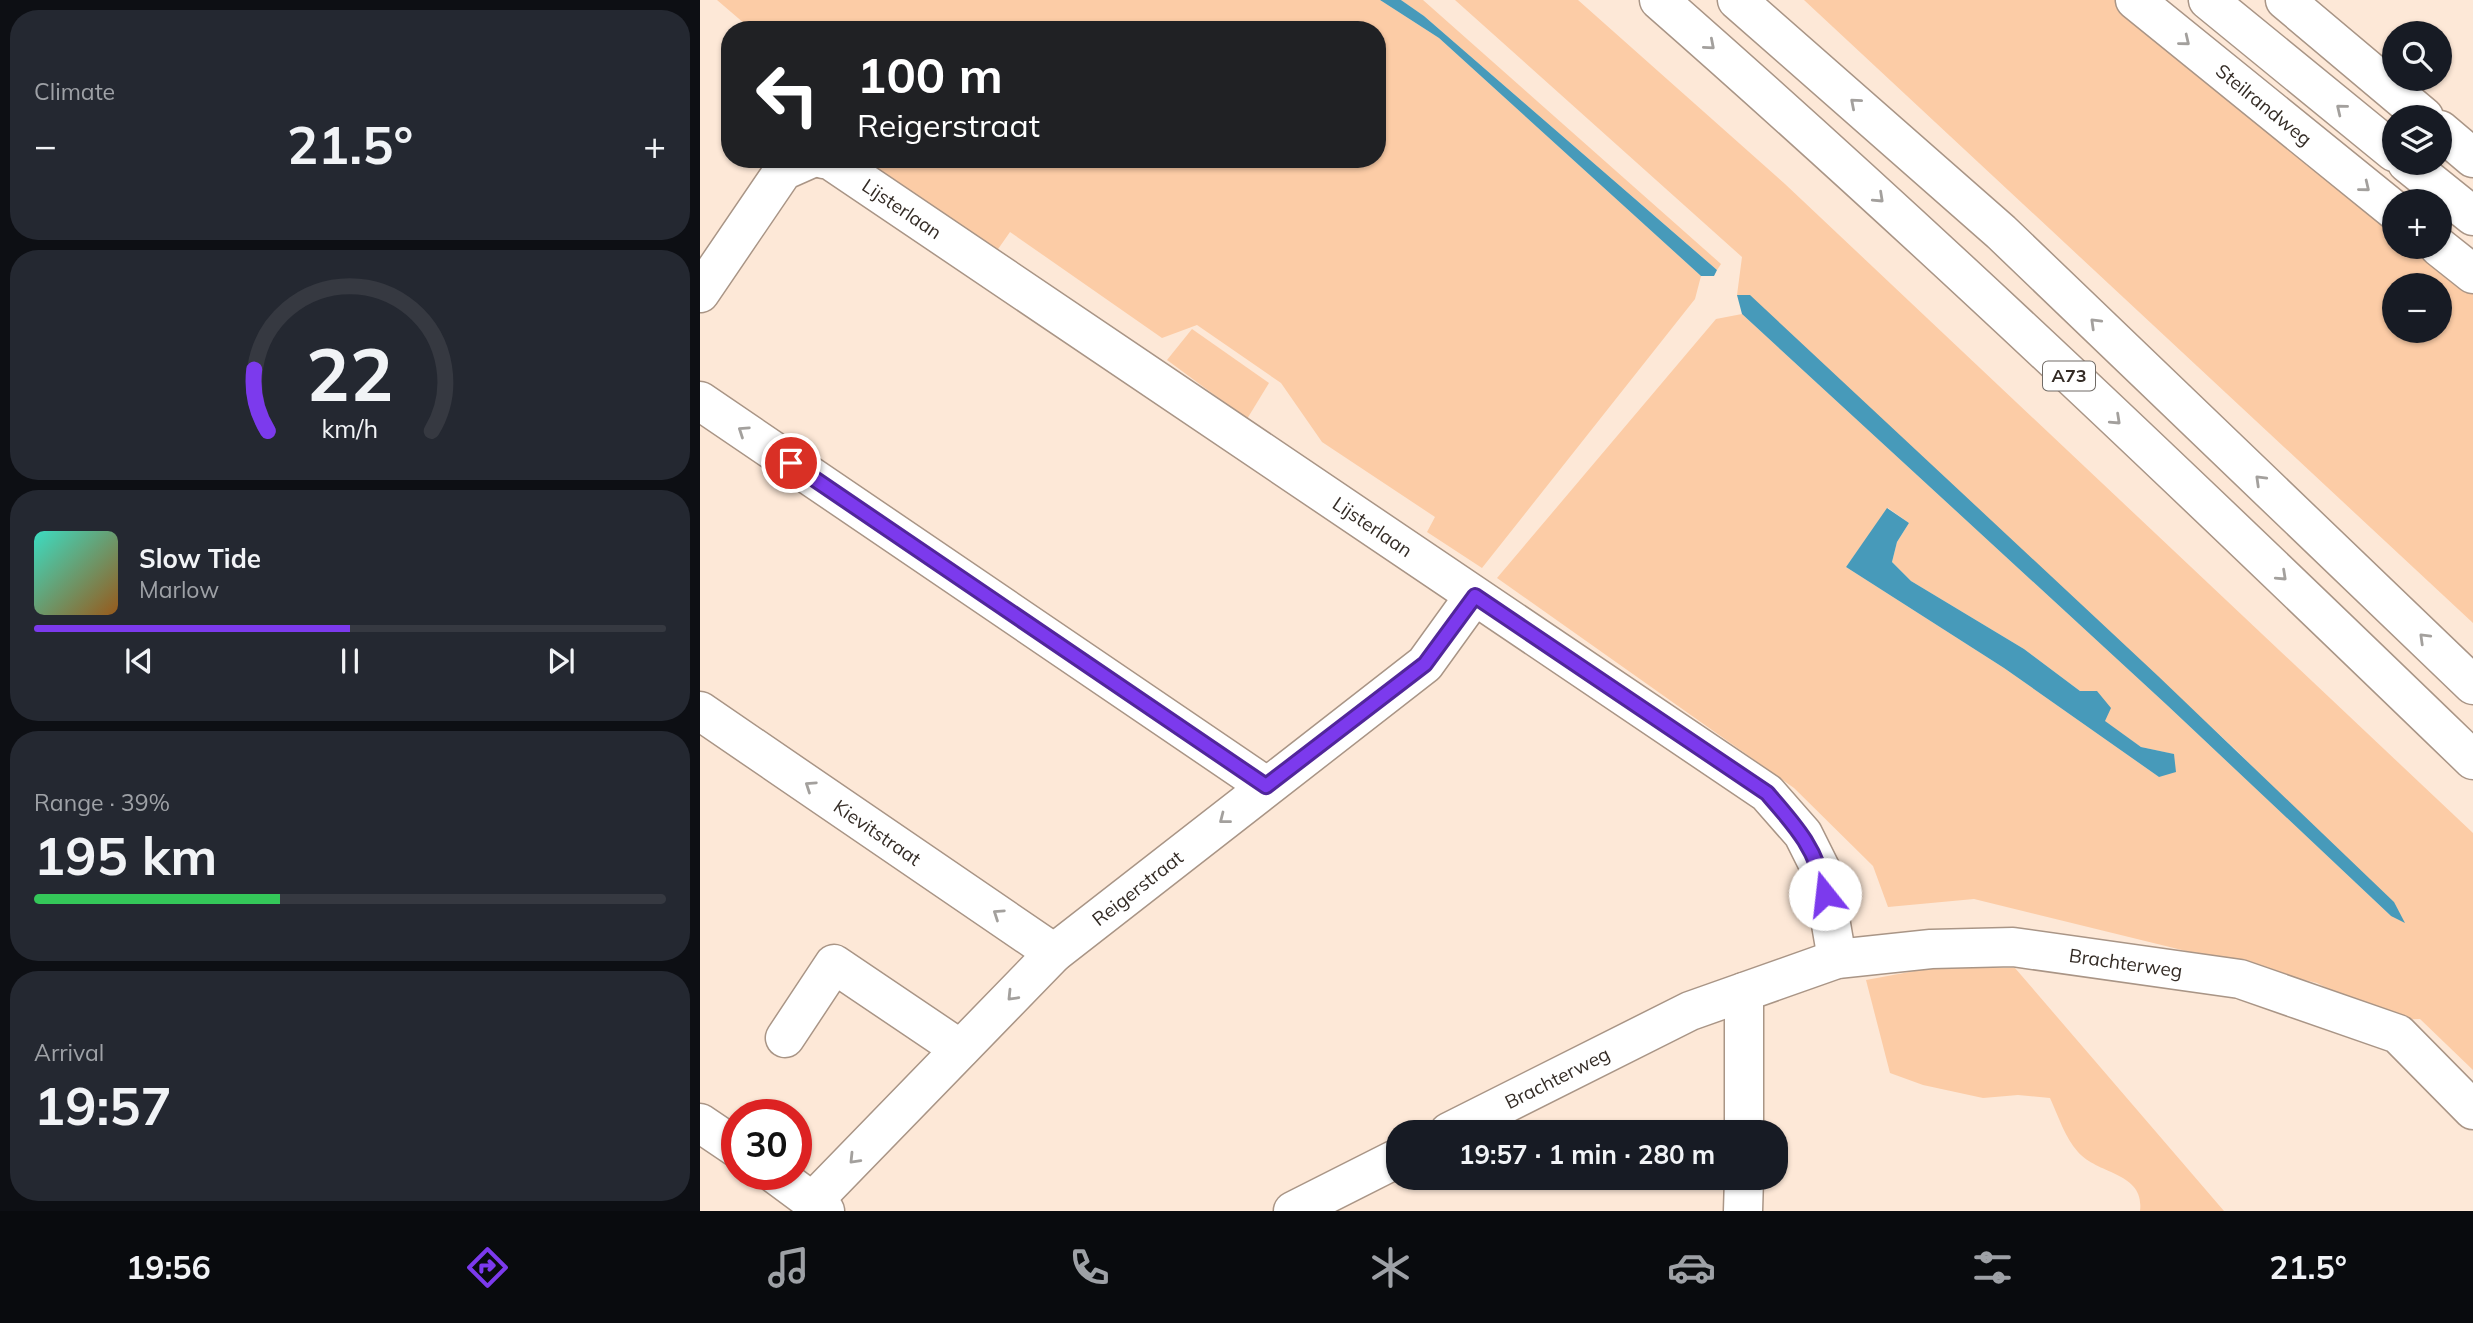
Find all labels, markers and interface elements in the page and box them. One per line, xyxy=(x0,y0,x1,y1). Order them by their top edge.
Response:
map controls xyxy=(2382,21,2452,343)
button: search xyxy=(2382,21,2452,91)
one-way arrow xyxy=(2177,33,2190,45)
one-way arrow xyxy=(1702,37,1715,49)
text: 100 m xyxy=(857,44,1003,105)
icon: left xyxy=(742,49,833,140)
street label: Steilrandweg xyxy=(2211,58,2317,151)
text: Climate xyxy=(34,77,115,106)
one-way arrow xyxy=(1850,99,1863,111)
one-way arrow xyxy=(2337,104,2349,117)
text: Reigerstraat xyxy=(857,105,1040,145)
button: layers xyxy=(2382,105,2452,175)
text: 21.5° xyxy=(287,112,413,177)
text: − xyxy=(34,121,57,169)
text: + xyxy=(643,121,666,169)
street label: Lijsterlaan xyxy=(858,173,946,244)
one-way arrow xyxy=(2357,178,2369,191)
button: + xyxy=(2382,189,2452,259)
one-way arrow xyxy=(1871,190,1884,202)
button: − xyxy=(2382,273,2452,343)
one-way arrow xyxy=(2091,318,2104,331)
text: 22 xyxy=(306,329,394,420)
road number: A73 xyxy=(2043,362,2095,390)
one-way arrow xyxy=(2108,412,2121,425)
text: km/h xyxy=(322,413,378,444)
one-way arrow xyxy=(738,426,751,439)
pin xyxy=(761,433,821,493)
icon: arrive xyxy=(772,444,810,482)
one-way arrow xyxy=(2255,476,2268,489)
street label: Lijsterlaan xyxy=(1328,491,1417,562)
text: Slow Tide xyxy=(139,542,261,575)
one-way arrow xyxy=(2274,568,2287,581)
text: Marlow xyxy=(139,575,219,604)
one-way arrow xyxy=(2419,633,2432,646)
icon: previous xyxy=(120,642,158,680)
icon: pause xyxy=(331,642,369,680)
icon: next xyxy=(542,642,580,680)
one-way arrow xyxy=(805,782,818,794)
text: Range · 39% xyxy=(34,788,170,817)
street label: Kievitstraat xyxy=(829,794,926,871)
one-way arrow xyxy=(1220,810,1232,823)
text: 195 km xyxy=(34,823,217,888)
street label: Reigerstraat xyxy=(1087,845,1188,931)
position arrow xyxy=(1788,857,1862,931)
one-way arrow xyxy=(993,910,1006,923)
street label: Brachterweg xyxy=(2067,943,2184,983)
one-way arrow xyxy=(1008,988,1021,1001)
text: Arrival xyxy=(34,1038,104,1067)
street label: Brachterweg xyxy=(1501,1041,1614,1114)
text: 19:57 xyxy=(34,1073,172,1138)
speed limit sign: 30 xyxy=(721,1099,812,1190)
text: 19:57 · 1 min · 280 m xyxy=(1459,1138,1715,1171)
one-way arrow xyxy=(849,1151,862,1164)
icon: directions xyxy=(463,1243,512,1292)
icon: music xyxy=(764,1243,813,1292)
icon: phone xyxy=(1065,1243,1114,1292)
icon: climate xyxy=(1366,1243,1415,1292)
icon: car xyxy=(1667,1243,1716,1292)
icon: filters xyxy=(1968,1243,2017,1292)
text: 19:56 xyxy=(126,1247,211,1287)
text: 21.5° xyxy=(2269,1247,2347,1287)

